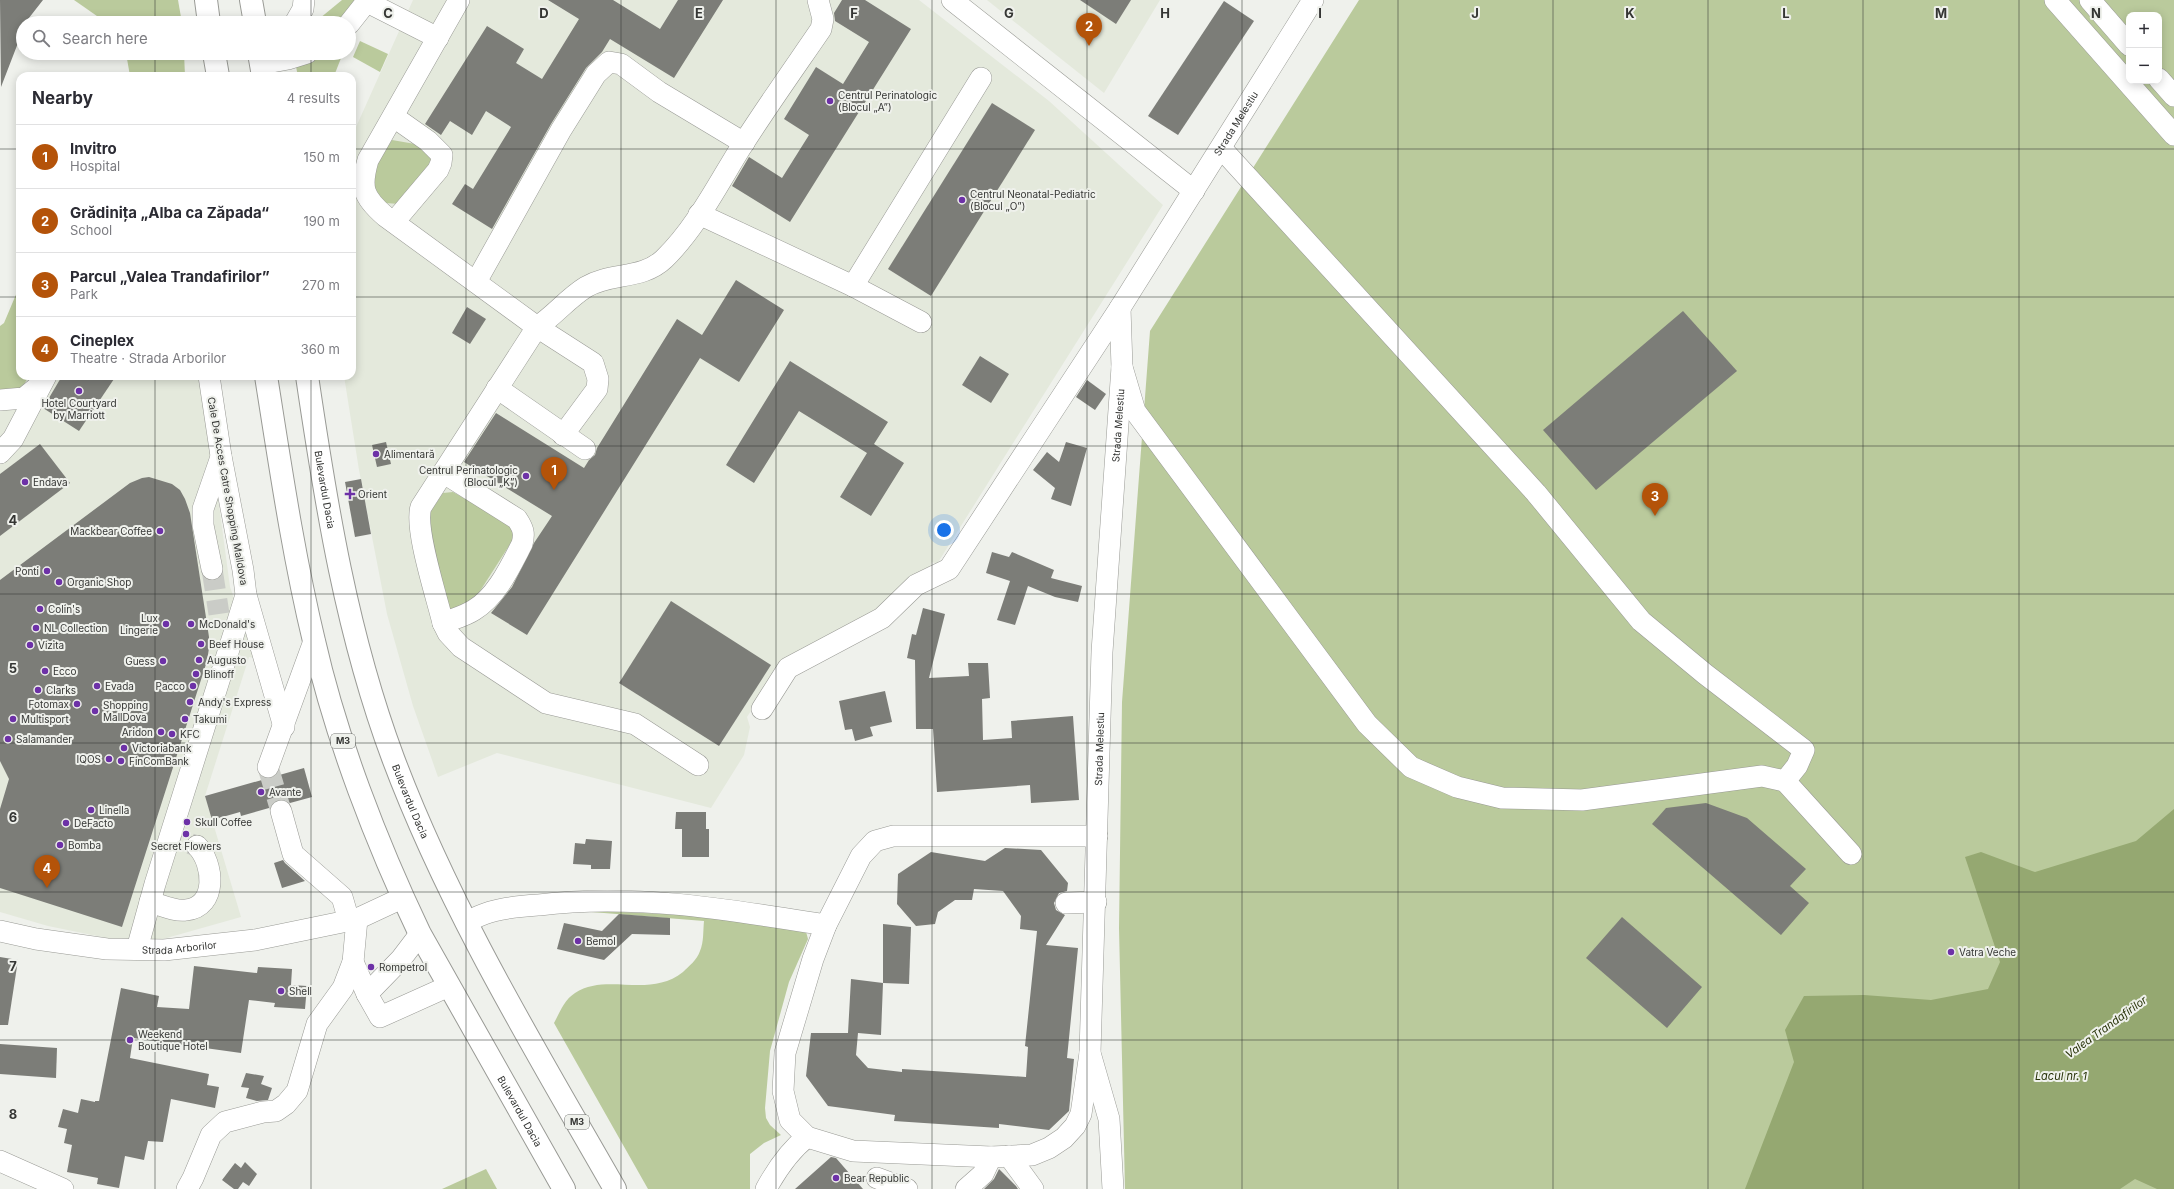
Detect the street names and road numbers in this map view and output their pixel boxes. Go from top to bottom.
street label: Strada Melestiu [1211,89,1260,158]
street label: Strada Melestiu [1109,388,1126,463]
street label: Cale De Acces Catre Shopping Malldova [206,396,250,586]
street label: Bulevardul Dacia [312,450,338,530]
street label: Strada Melestiu [1092,712,1106,786]
road number: M3 [331,734,355,748]
street label: Bulevardul Dacia [390,762,431,840]
street label: Strada Arborilor [142,938,218,956]
street label: Bulevardul Dacia [495,1074,545,1149]
road number: M3 [565,1115,589,1129]

